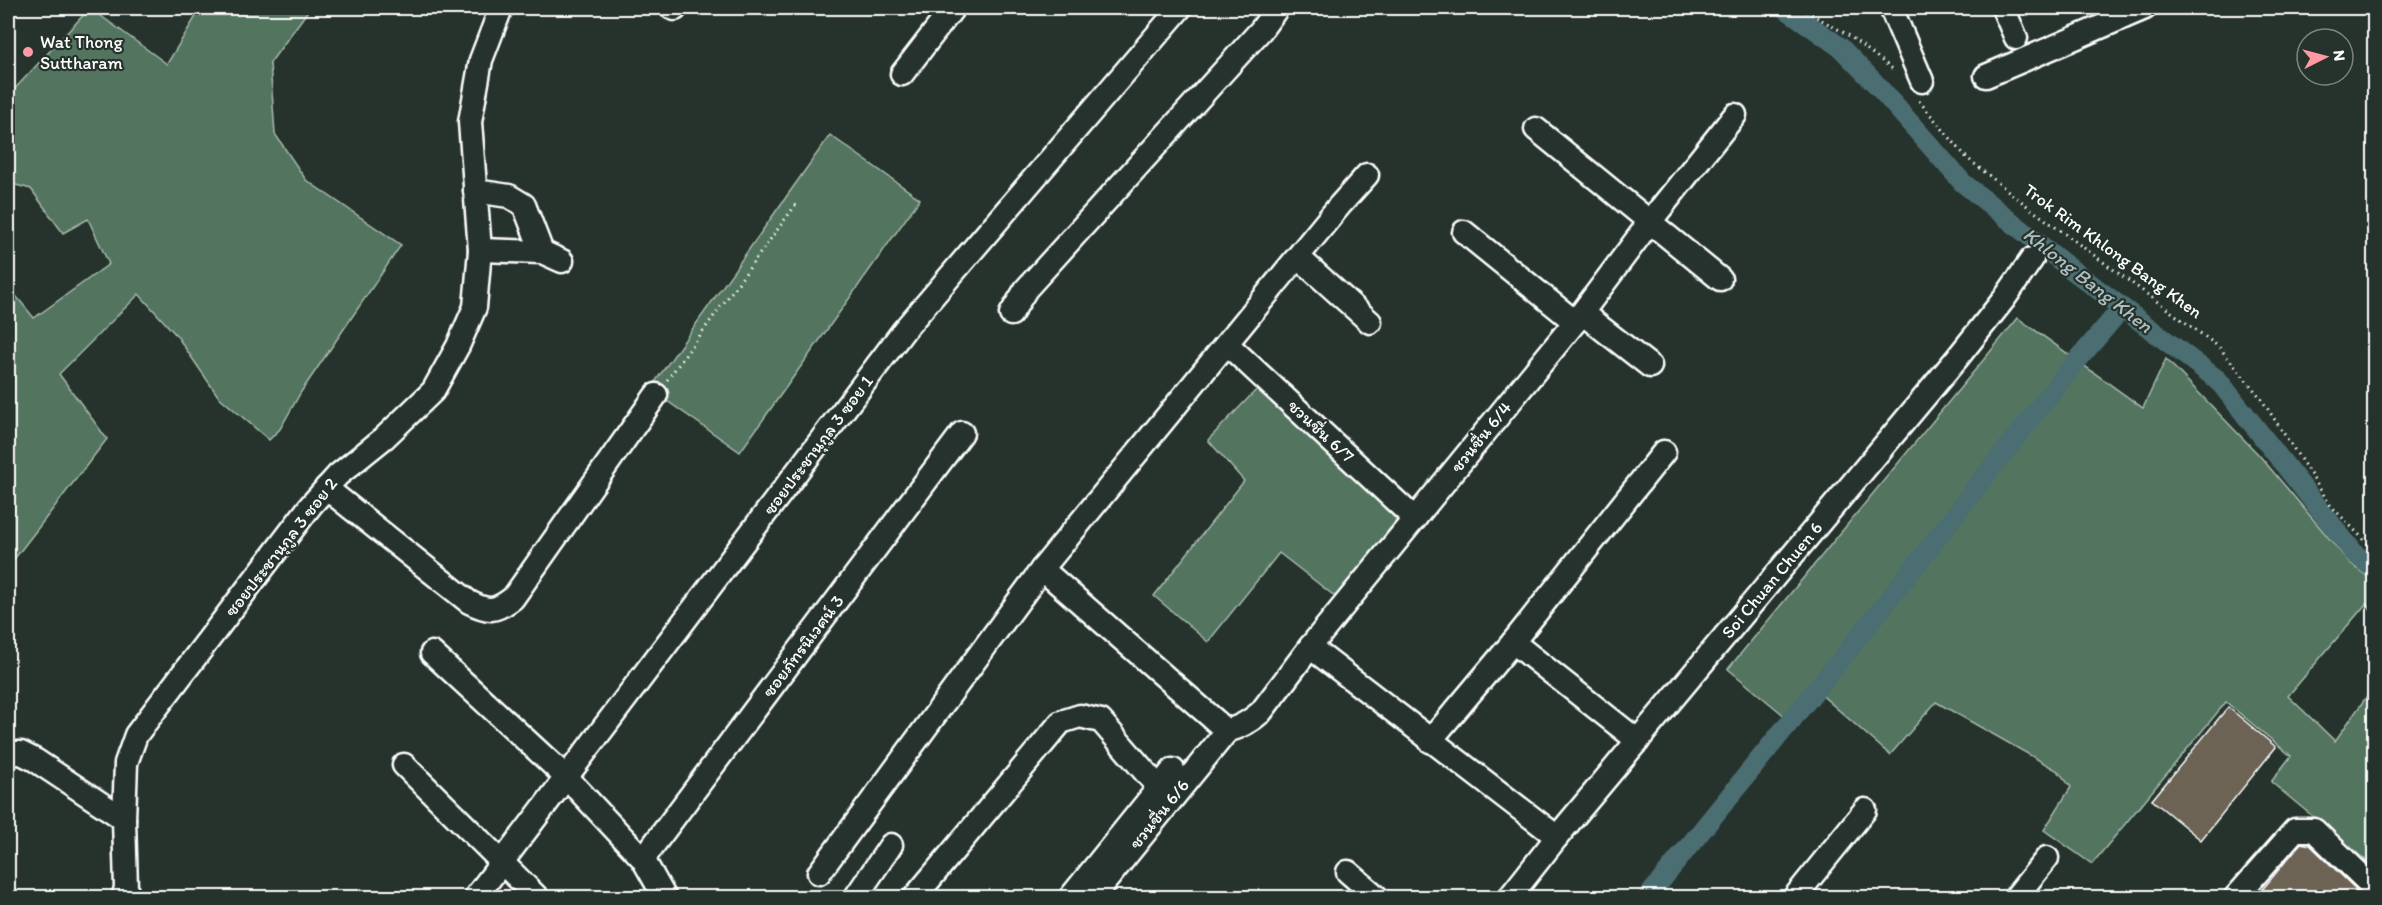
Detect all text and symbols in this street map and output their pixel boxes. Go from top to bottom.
north arrow [2295,27,2355,87]
place label: Wat Thong Suttharam [40,31,123,74]
marker: Wat Thong Suttharam [21,45,35,59]
text: N [2329,49,2349,62]
street label: Trok Rim Khlong Bang Khen [2019,179,2207,323]
water label: Khlong Bang Khen [2018,222,2158,338]
street label: ซอยประชานุกูล 3 ซอย 1 [758,371,878,519]
street label: ชวนชื่น 6/7 [1283,394,1360,467]
street label: ชวนชื่น 6/4 [1445,396,1516,477]
street label: ซอยประชานุกูล 3 ซอย 2 [220,473,342,621]
street label: Soi Chuan Chuen 6 [1717,517,1827,643]
street label: ซอยภัทรนิเวศน์ 3 [757,590,849,701]
street label: ชวนชื่น 6/6 [1123,774,1194,853]

